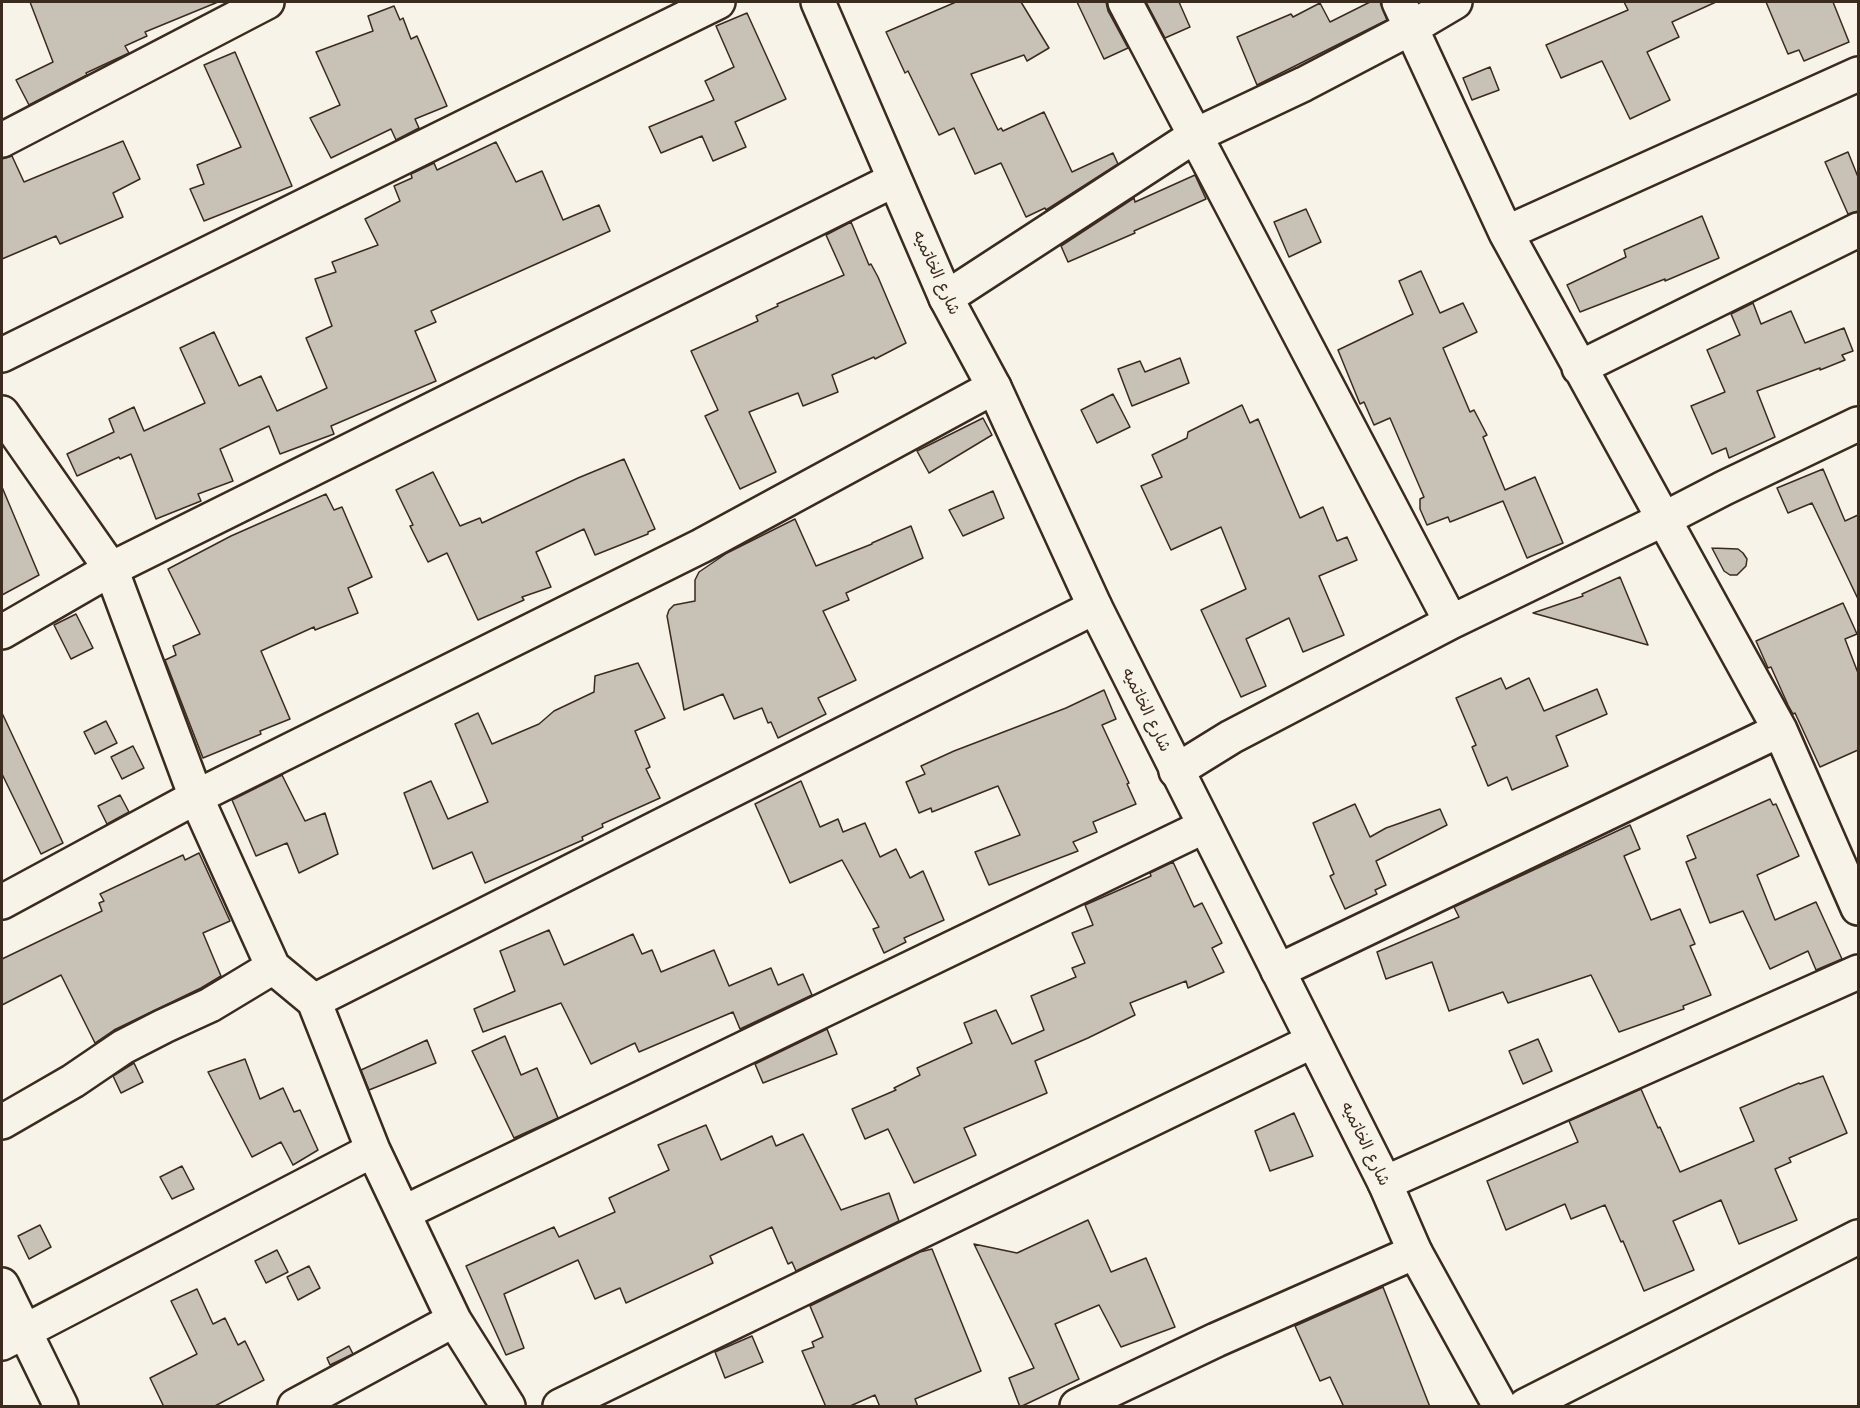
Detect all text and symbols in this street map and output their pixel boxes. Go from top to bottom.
street label: شارع الخاتميه [908,228,964,318]
street label: شارع الخاتميه [1117,665,1175,755]
street label: شارع الخاتميه [1336,1099,1394,1189]

